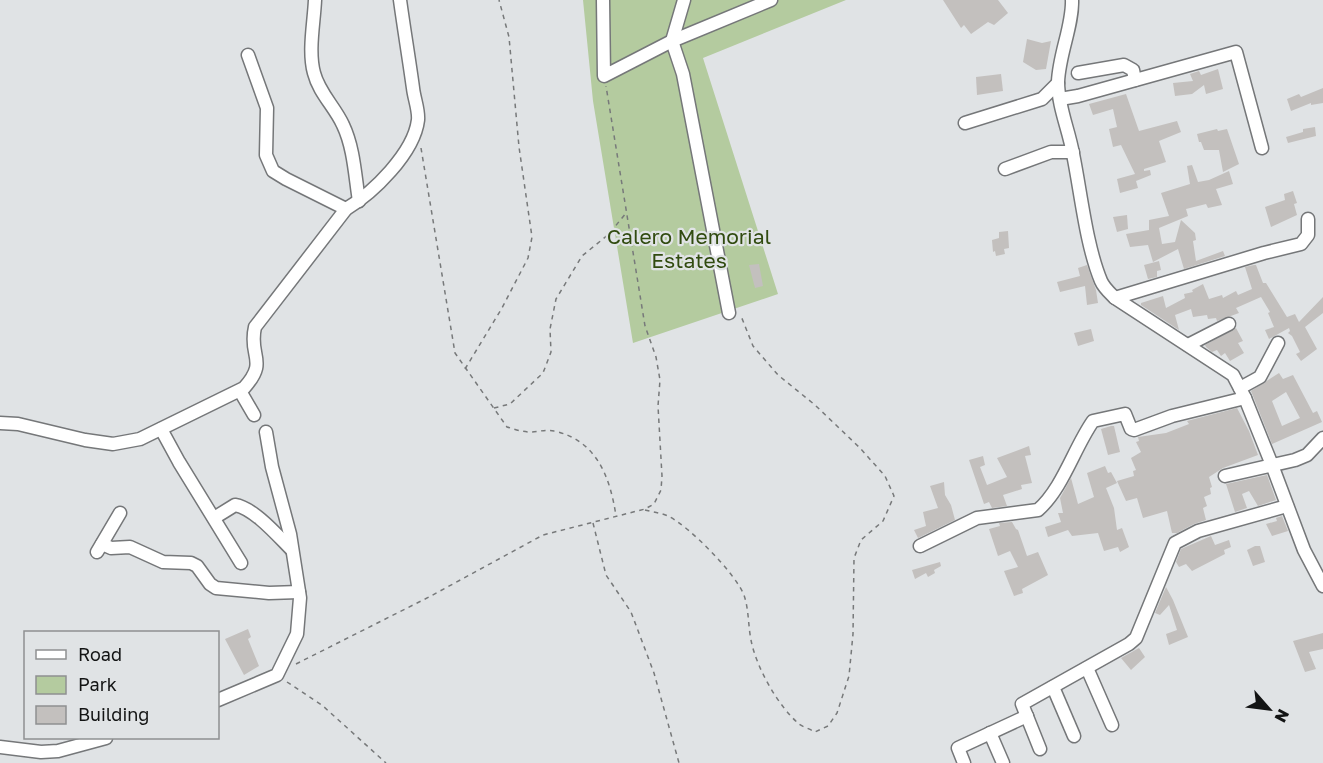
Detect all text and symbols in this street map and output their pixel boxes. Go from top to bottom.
park label: Calero Memorial Estates [607,223,771,273]
legend [24,631,219,739]
text: Road [78,643,122,665]
text: Park [78,673,117,695]
north arrow [1239,679,1299,739]
text: Building [78,703,149,725]
text: N [1271,706,1294,726]

